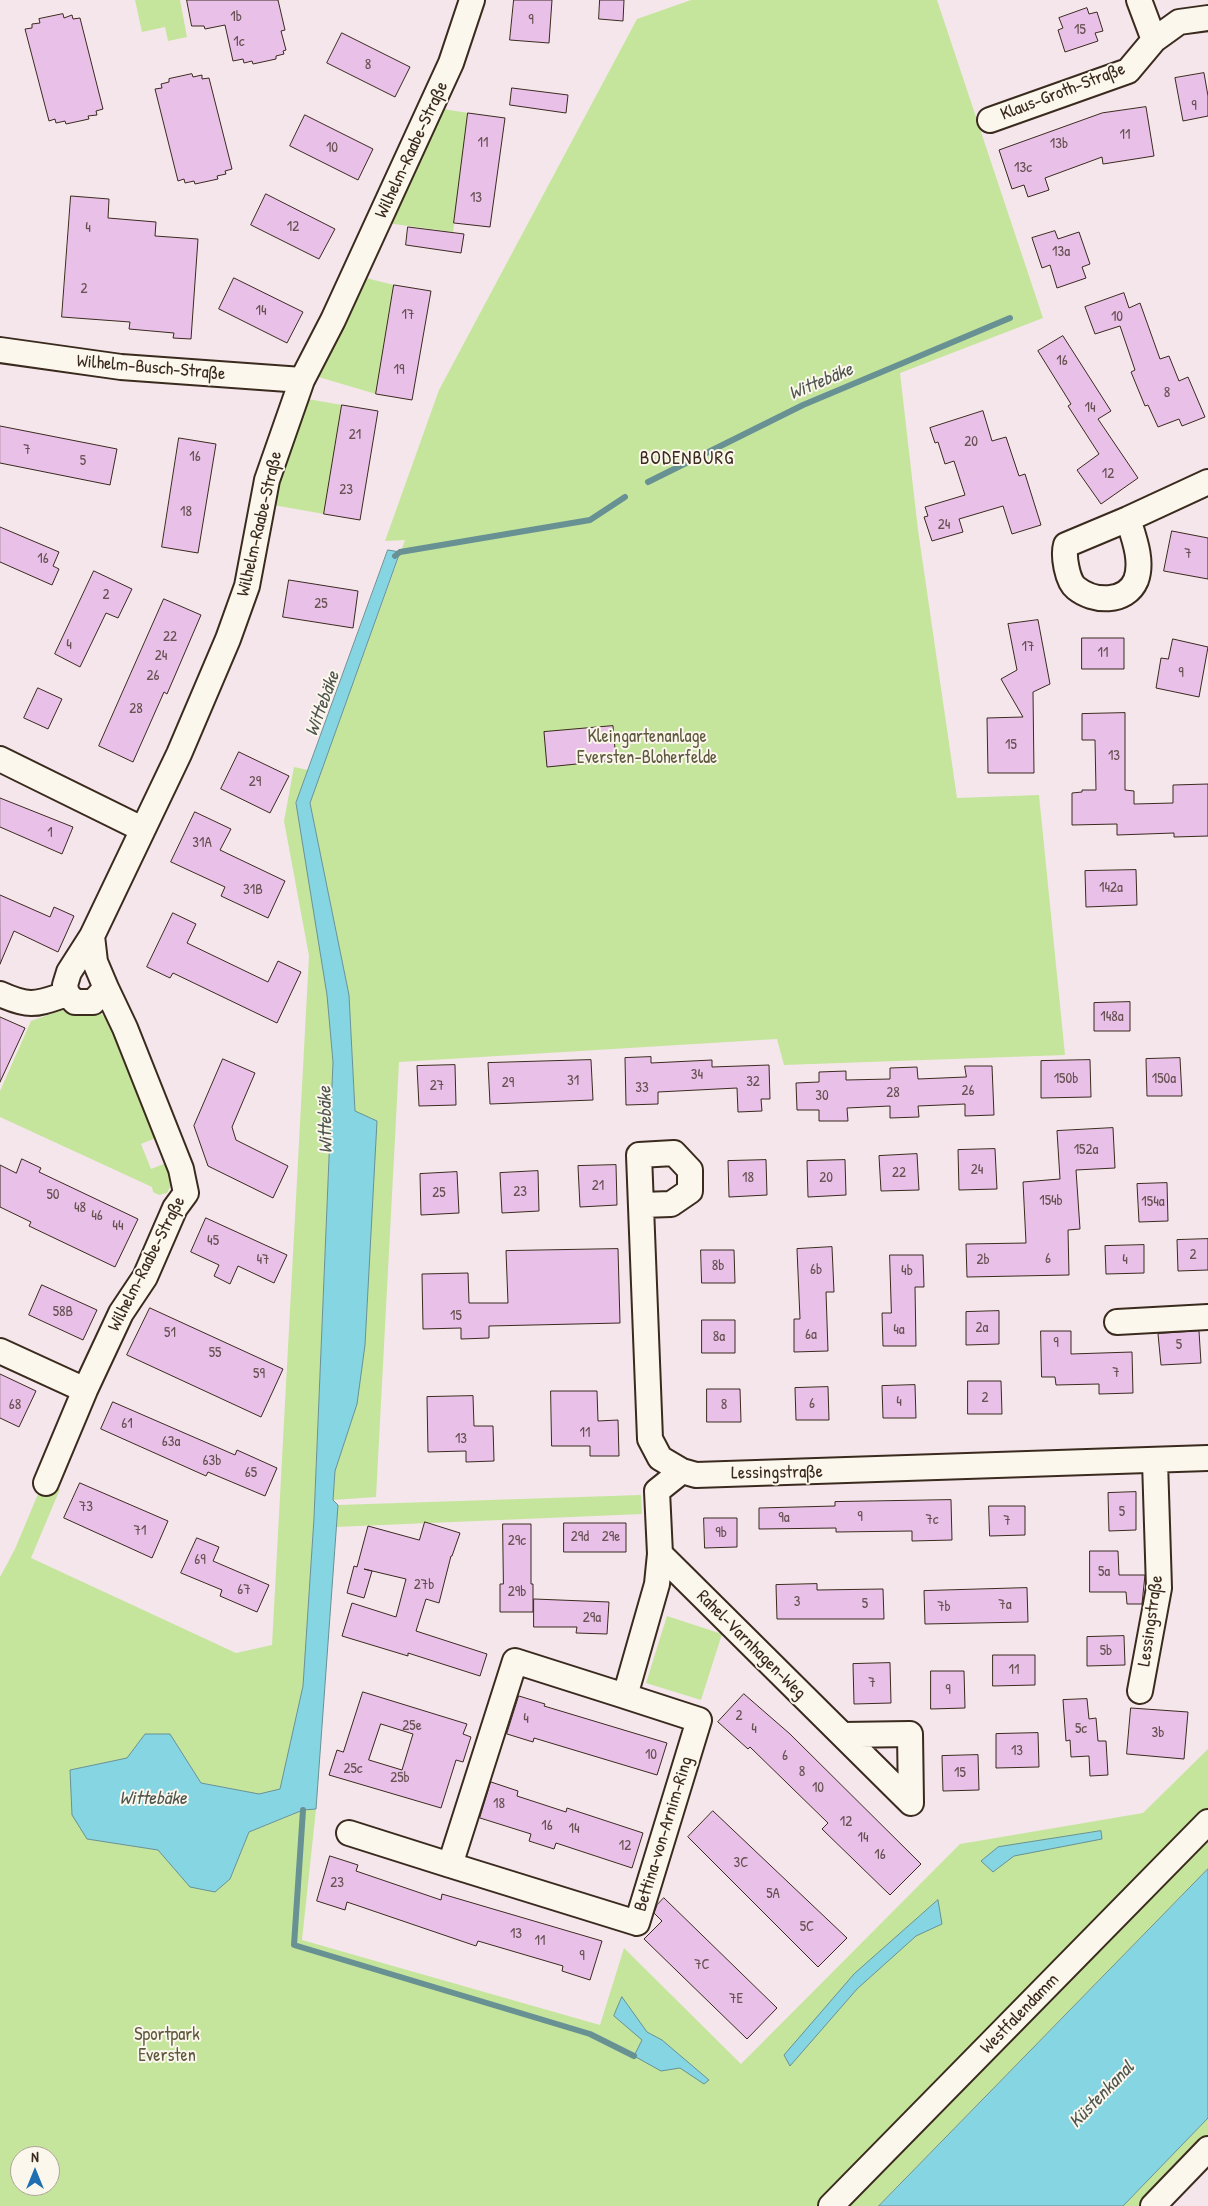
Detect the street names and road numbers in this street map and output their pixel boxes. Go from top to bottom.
street label: Klaus-Groth-Straße [998,58,1128,126]
street label: Wilhelm-Raabe-Straße [371,78,453,222]
street label: Wilhelm-Busch-Straße [76,351,226,385]
street label: Wilhelm-Raabe-Straße [233,449,287,599]
street label: Wilhelm-Raabe-Straße [104,1193,190,1335]
street label: Lessingstraße [731,1461,823,1485]
street label: Lessingstraße [1134,1574,1168,1668]
street label: Rahel-Varnhagen-Weg [692,1586,810,1704]
street label: Bettina-von-Arnim-Ring [630,1754,698,1914]
street label: Westfalendamm [976,1969,1064,2059]

